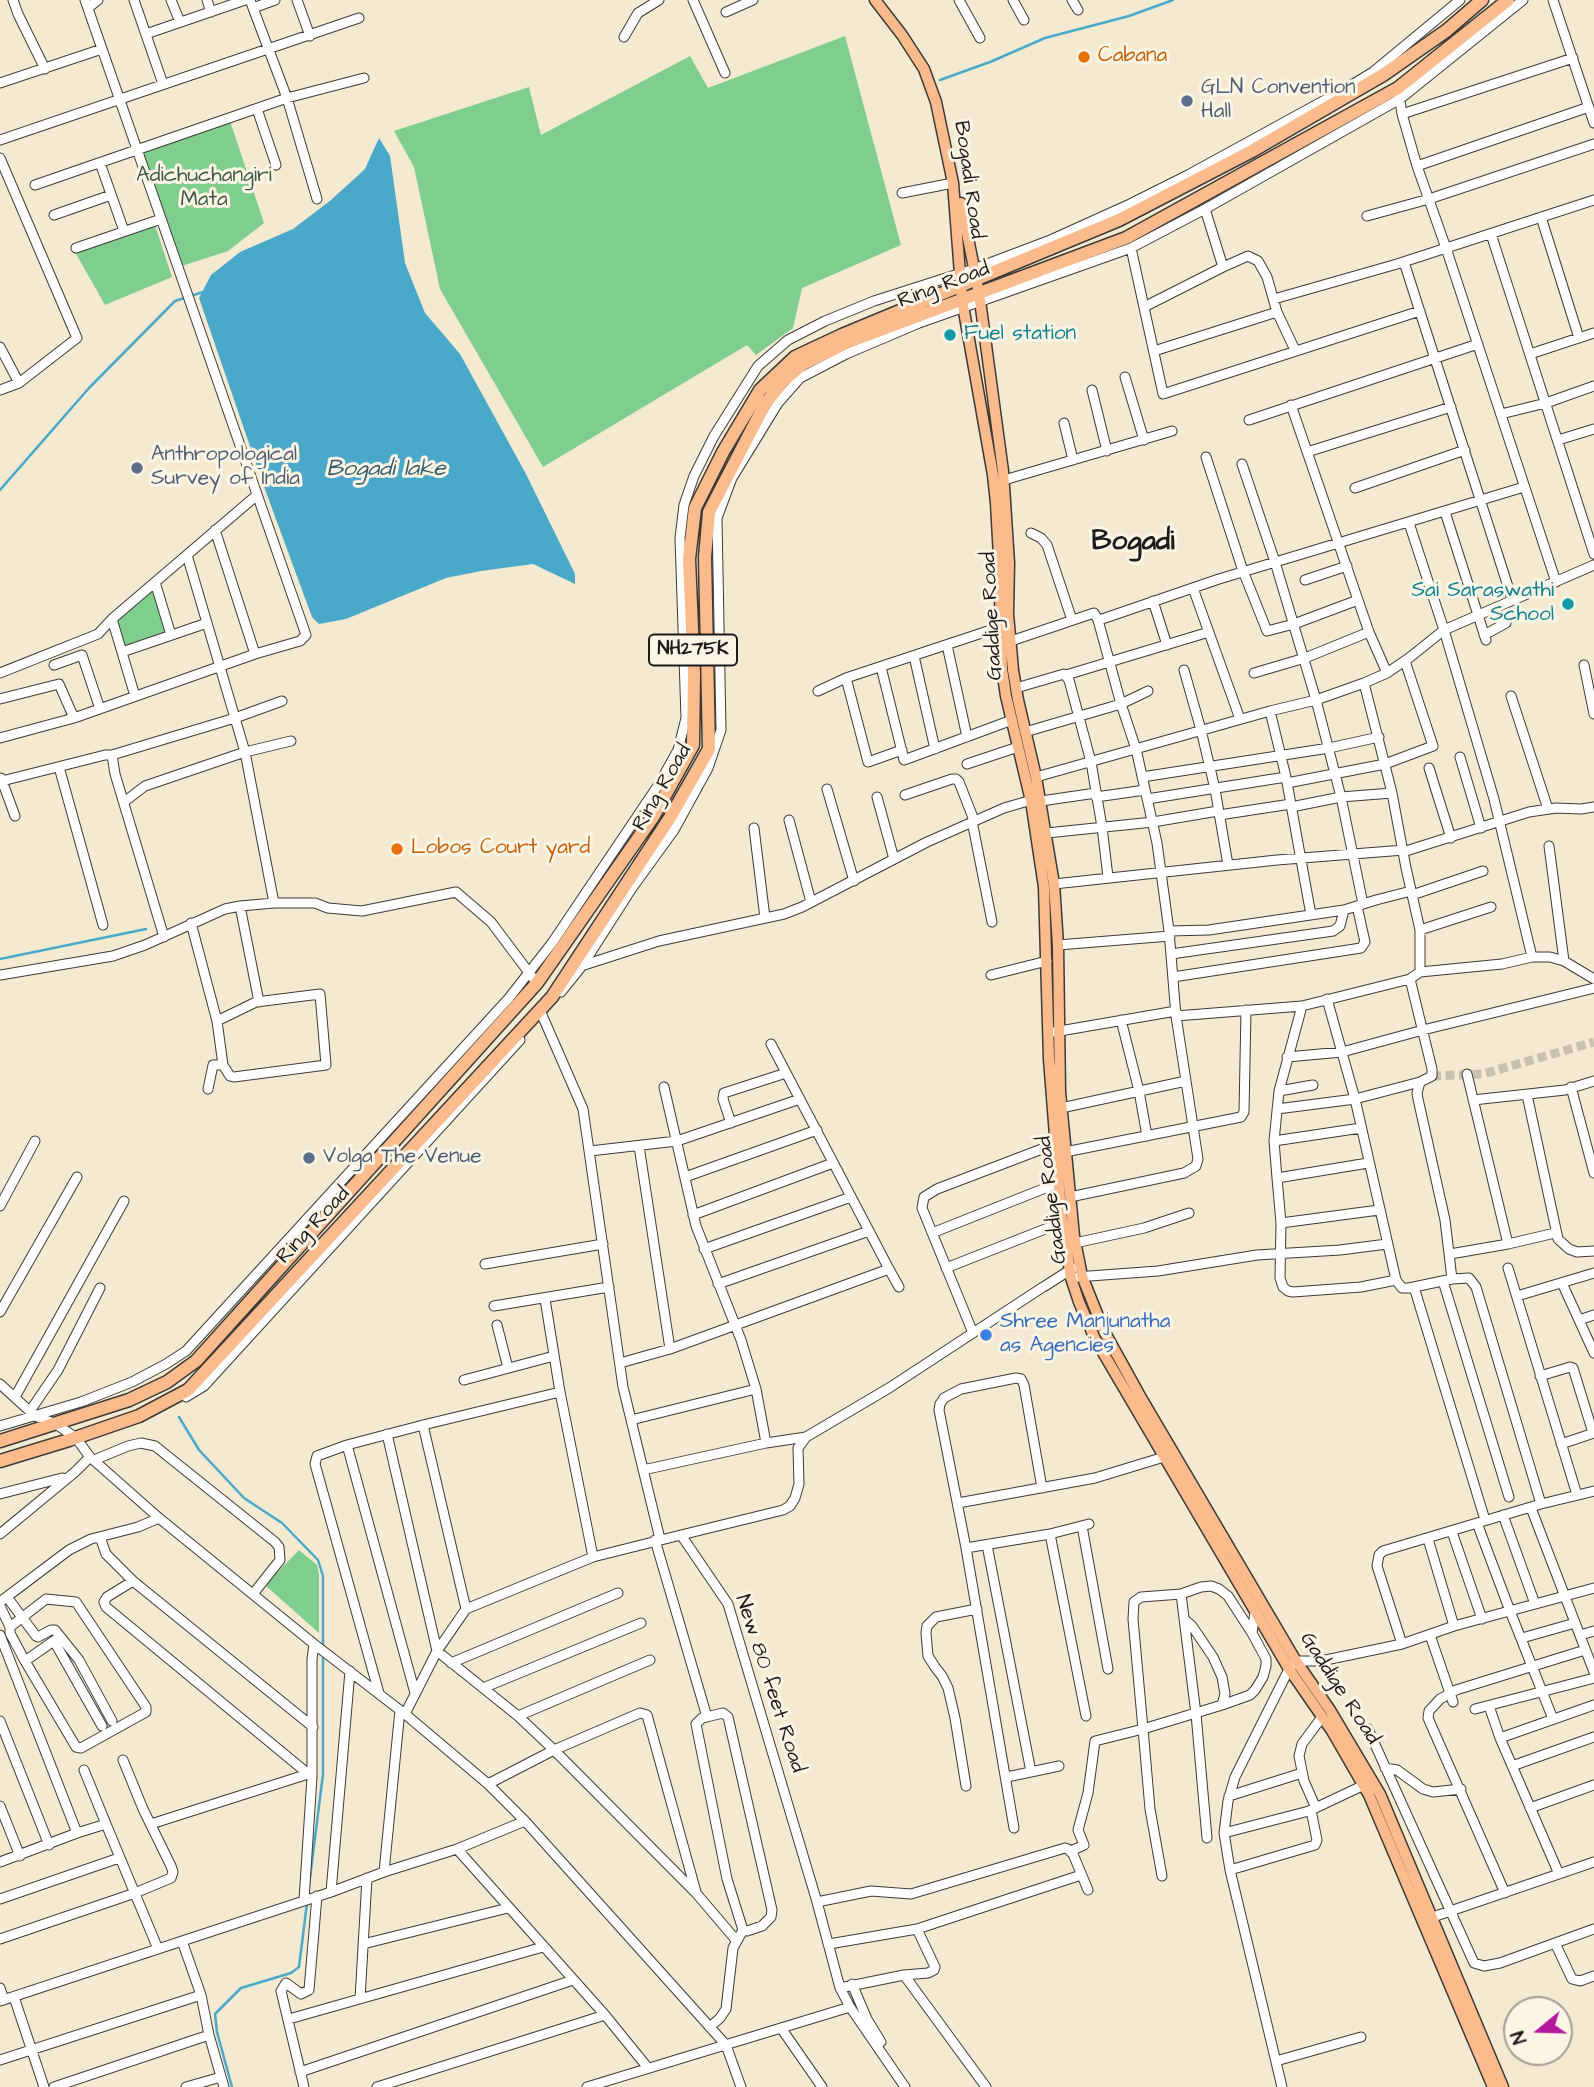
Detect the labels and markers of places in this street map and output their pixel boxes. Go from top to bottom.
place label: Cabana [1098,44,1167,70]
marker: Cabana [1076,49,1092,65]
place label: GLN Convention Hall [1201,76,1356,126]
marker: GLN Convention Hall [1179,93,1195,109]
place label: Fuel station [964,322,1076,348]
marker: Fuel station [942,327,958,343]
place label: Anthropological Survey of India [151,443,300,493]
marker: Anthropological Survey of India [129,460,145,476]
place label: Sai Saraswathi School [1412,579,1554,629]
marker: Sai Saraswathi School [1560,596,1576,612]
place label: Lobos Court yard [411,836,590,862]
marker: Lobos Court yard [389,841,405,857]
place label: Volga The Venue [323,1145,482,1171]
marker: Volga The Venue [301,1150,317,1166]
place label: Shree Manjunatha as Agencies [1000,1310,1170,1360]
marker: Shree Manjunatha as Agencies [978,1327,994,1343]

